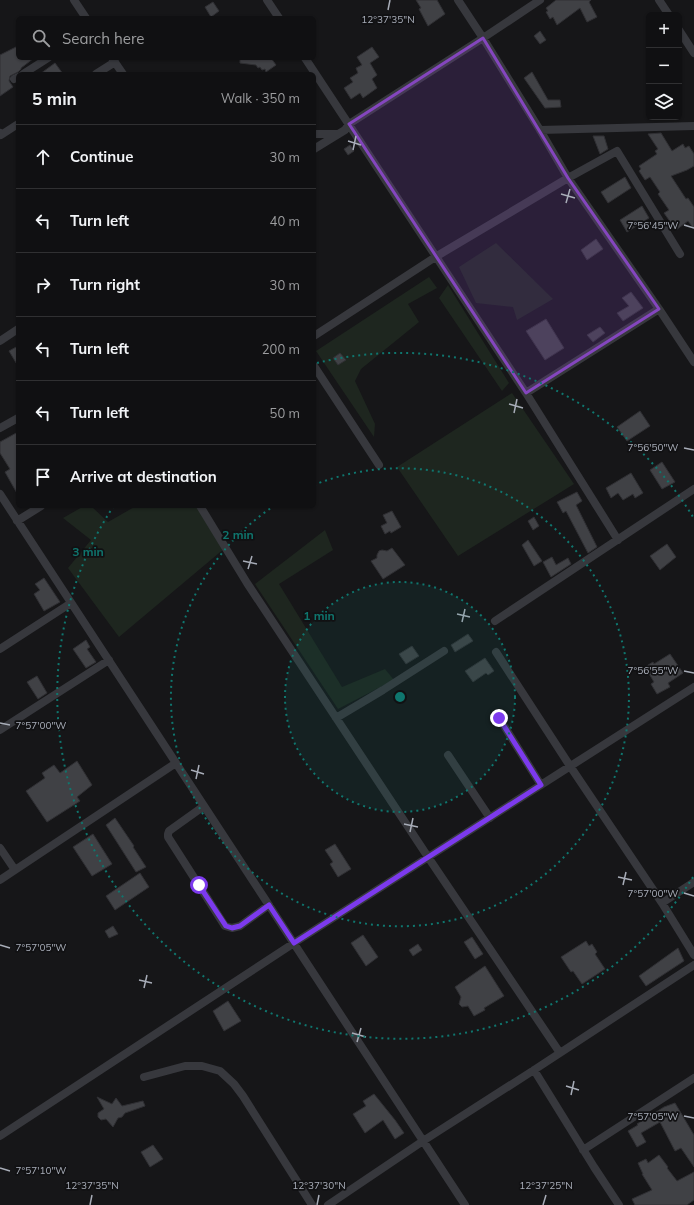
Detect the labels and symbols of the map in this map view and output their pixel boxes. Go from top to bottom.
text: 12°37'35"N [361,13,415,26]
text: 7°56'45"W [628,219,678,232]
text: 7°56'50"W [628,441,678,454]
text: 2 min [222,527,254,542]
text: 3 min [72,544,104,559]
text: 1 min [303,608,335,623]
text: 7°56'55"W [628,664,678,677]
centre of rings [393,690,407,704]
route end [490,709,508,727]
text: 7°57'00"W [16,719,66,732]
route start [190,876,208,894]
text: 7°57'00"W [628,887,678,900]
text: 7°57'05"W [16,941,66,954]
text: 7°57'05"W [628,1110,678,1123]
text: 7°57'10"W [16,1164,66,1177]
text: 12°37'35"N [65,1179,119,1192]
text: 12°37'30"N [292,1179,346,1192]
text: 12°37'25"N [519,1179,573,1192]

